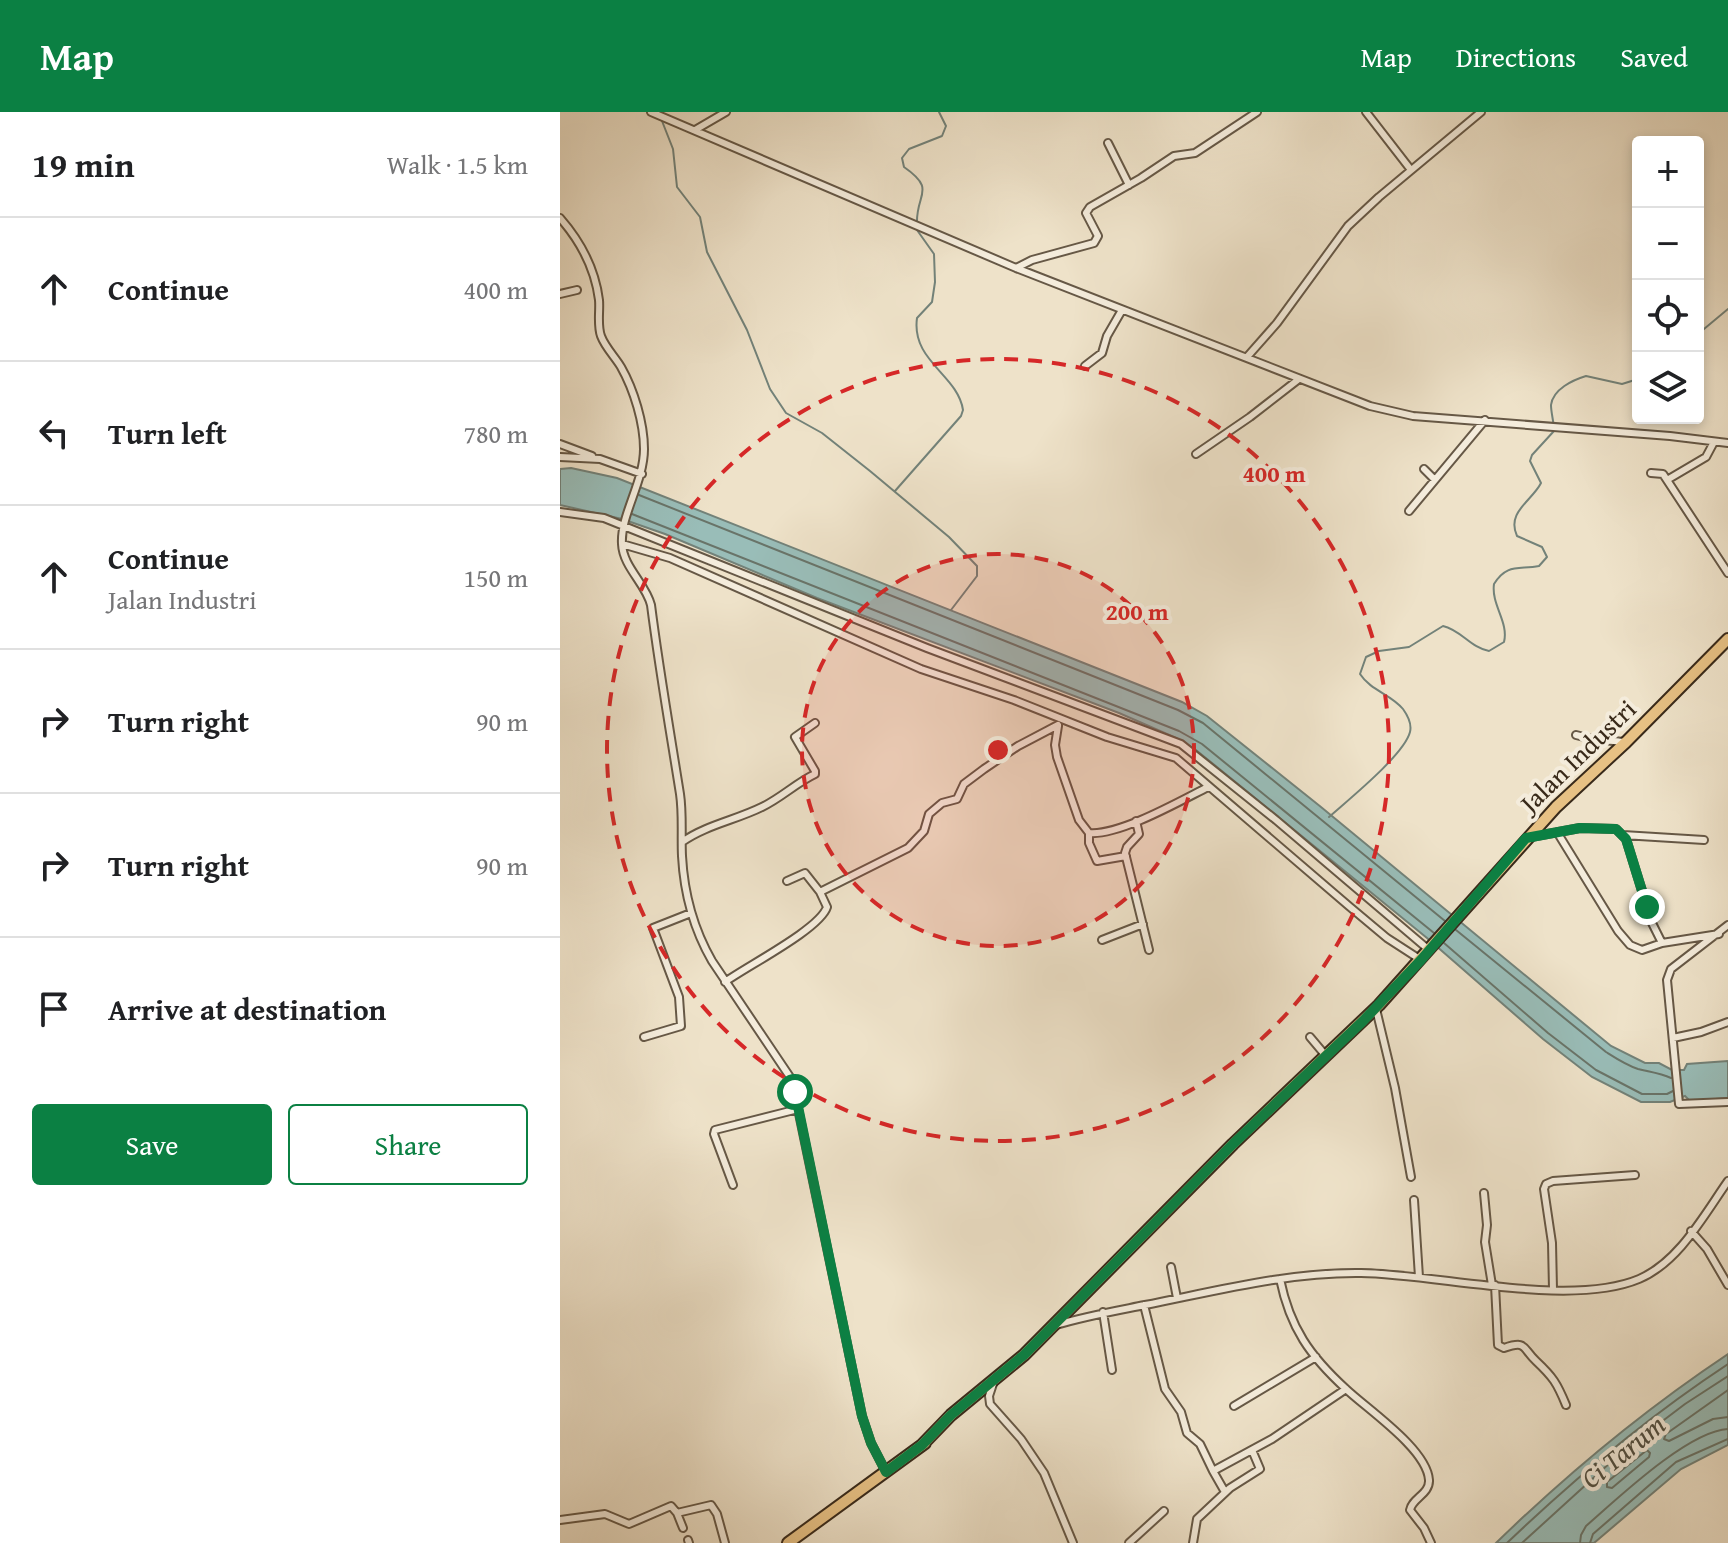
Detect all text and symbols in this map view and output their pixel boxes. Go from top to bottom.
text: Map [40,28,114,84]
text: Map [1360,36,1412,77]
text: Directions [1456,36,1576,77]
text: Saved [1620,36,1688,77]
map controls [1632,136,1704,424]
button: + [1632,136,1704,208]
text: 19 min [32,140,134,189]
text: Walk · 1.5 km [387,145,528,184]
button: − [1632,208,1704,280]
icon: ahead [32,267,76,311]
text: Continue [108,267,229,311]
text: 400 m [463,270,528,309]
button: locate [1632,280,1704,352]
button: layers [1632,352,1704,424]
icon: left [32,411,76,455]
text: Turn left [108,411,227,455]
text: 780 m [463,414,528,453]
text: 400 m [1242,456,1306,491]
text: Continue [108,536,229,580]
icon: ahead [32,555,76,599]
text: 150 m [463,558,528,597]
text: Jalan Industri [108,580,256,619]
text: 200 m [1105,594,1169,629]
street label: Jalan Industri [1509,690,1645,823]
icon: right [32,699,76,743]
text: Turn right [108,699,249,743]
text: 90 m [476,702,528,741]
centre of rings [984,736,1012,764]
icon: right [32,843,76,887]
text: Turn right [108,843,249,887]
text: 90 m [476,846,528,885]
route end [1629,889,1665,925]
icon: arrive [32,987,76,1031]
text: Arrive at destination [108,987,386,1031]
route start [777,1074,813,1110]
button: Save [32,1104,272,1185]
button: Share [288,1104,528,1185]
water label: Ci Tarum [1571,1404,1674,1498]

